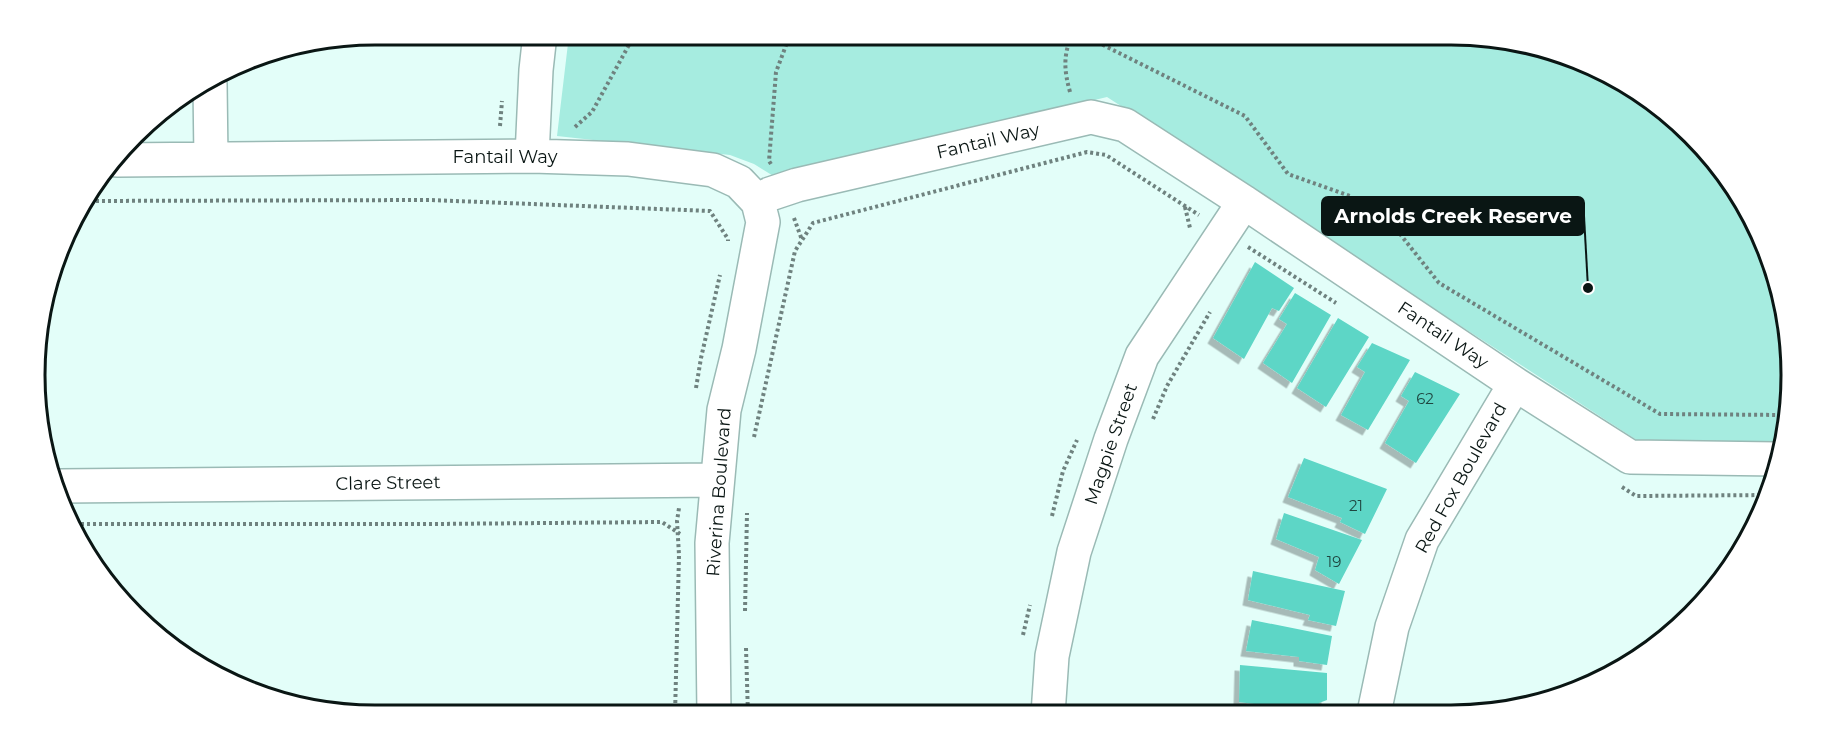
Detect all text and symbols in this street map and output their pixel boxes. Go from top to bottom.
street label: Fantail Way [934,118,1042,164]
street label: Fantail Way [453,146,558,168]
callout: Arnolds Creek Reserve [1322,197,1584,235]
text: Arnolds Creek Reserve [1333,204,1572,228]
street label: Fantail Way [1393,297,1493,374]
street label: Magpie Street [1080,380,1142,508]
house number: 62 [1416,389,1434,408]
street label: Red Fox Boulevard [1410,399,1512,557]
street label: Riverina Boulevard [702,407,736,577]
street label: Clare Street [335,471,441,495]
house number: 21 [1349,496,1363,515]
house number: 19 [1327,552,1341,571]

